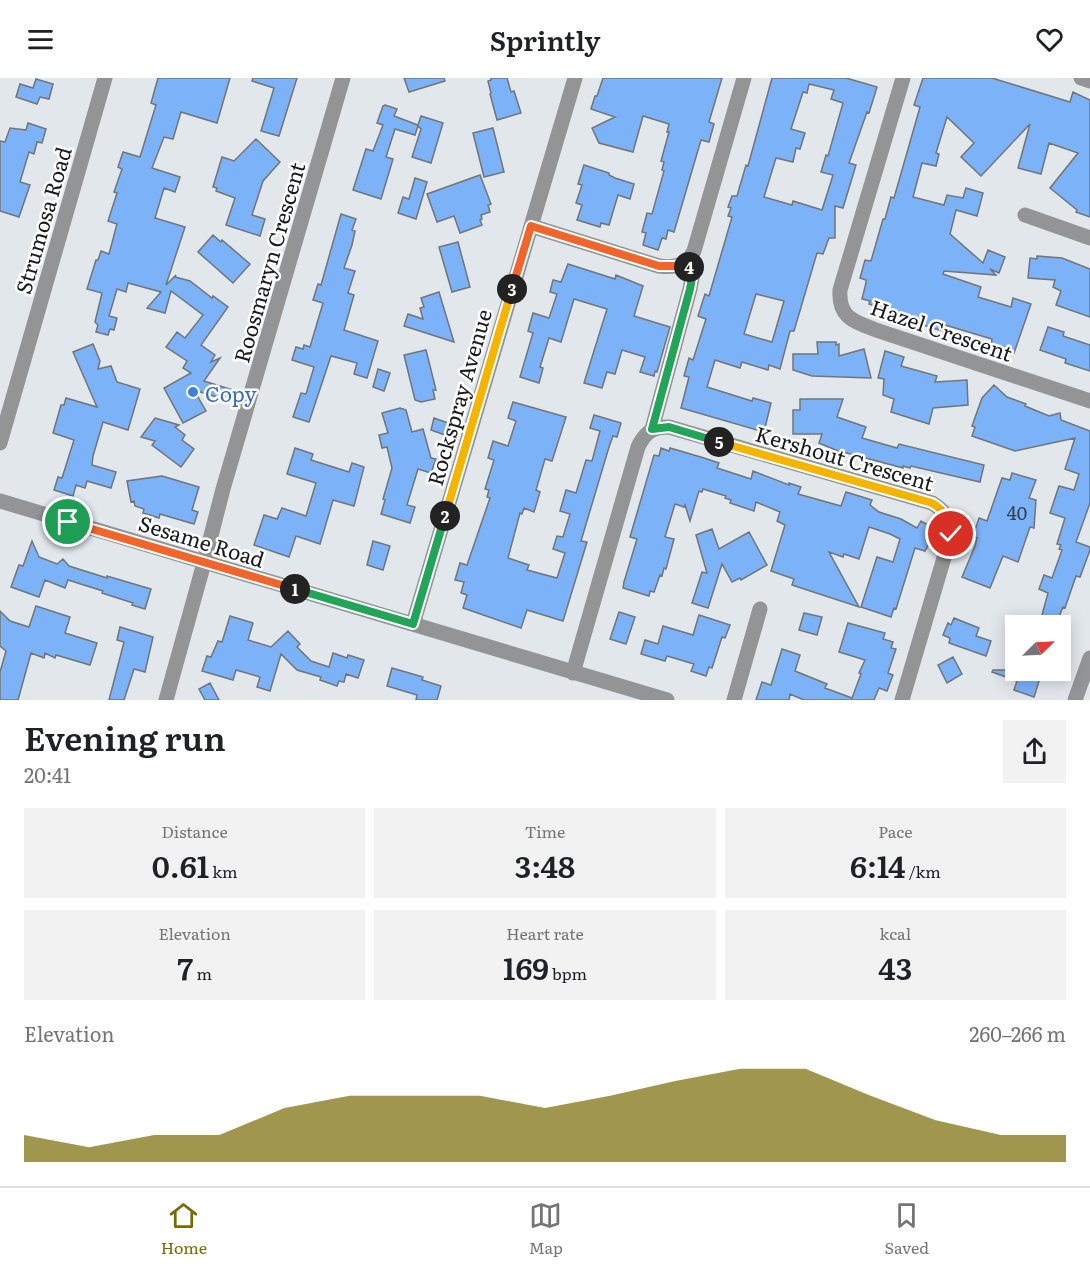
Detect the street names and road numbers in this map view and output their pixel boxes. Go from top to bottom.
street label: Strumosa Road [6,143,78,297]
street label: Roosmaryn Crescent [225,158,312,366]
street label: Hazel Crescent [867,290,1018,368]
street label: Rockspray Avenue [418,305,498,489]
street label: Kershout Crescent [752,417,938,497]
street label: Sesame Road [135,506,269,574]

